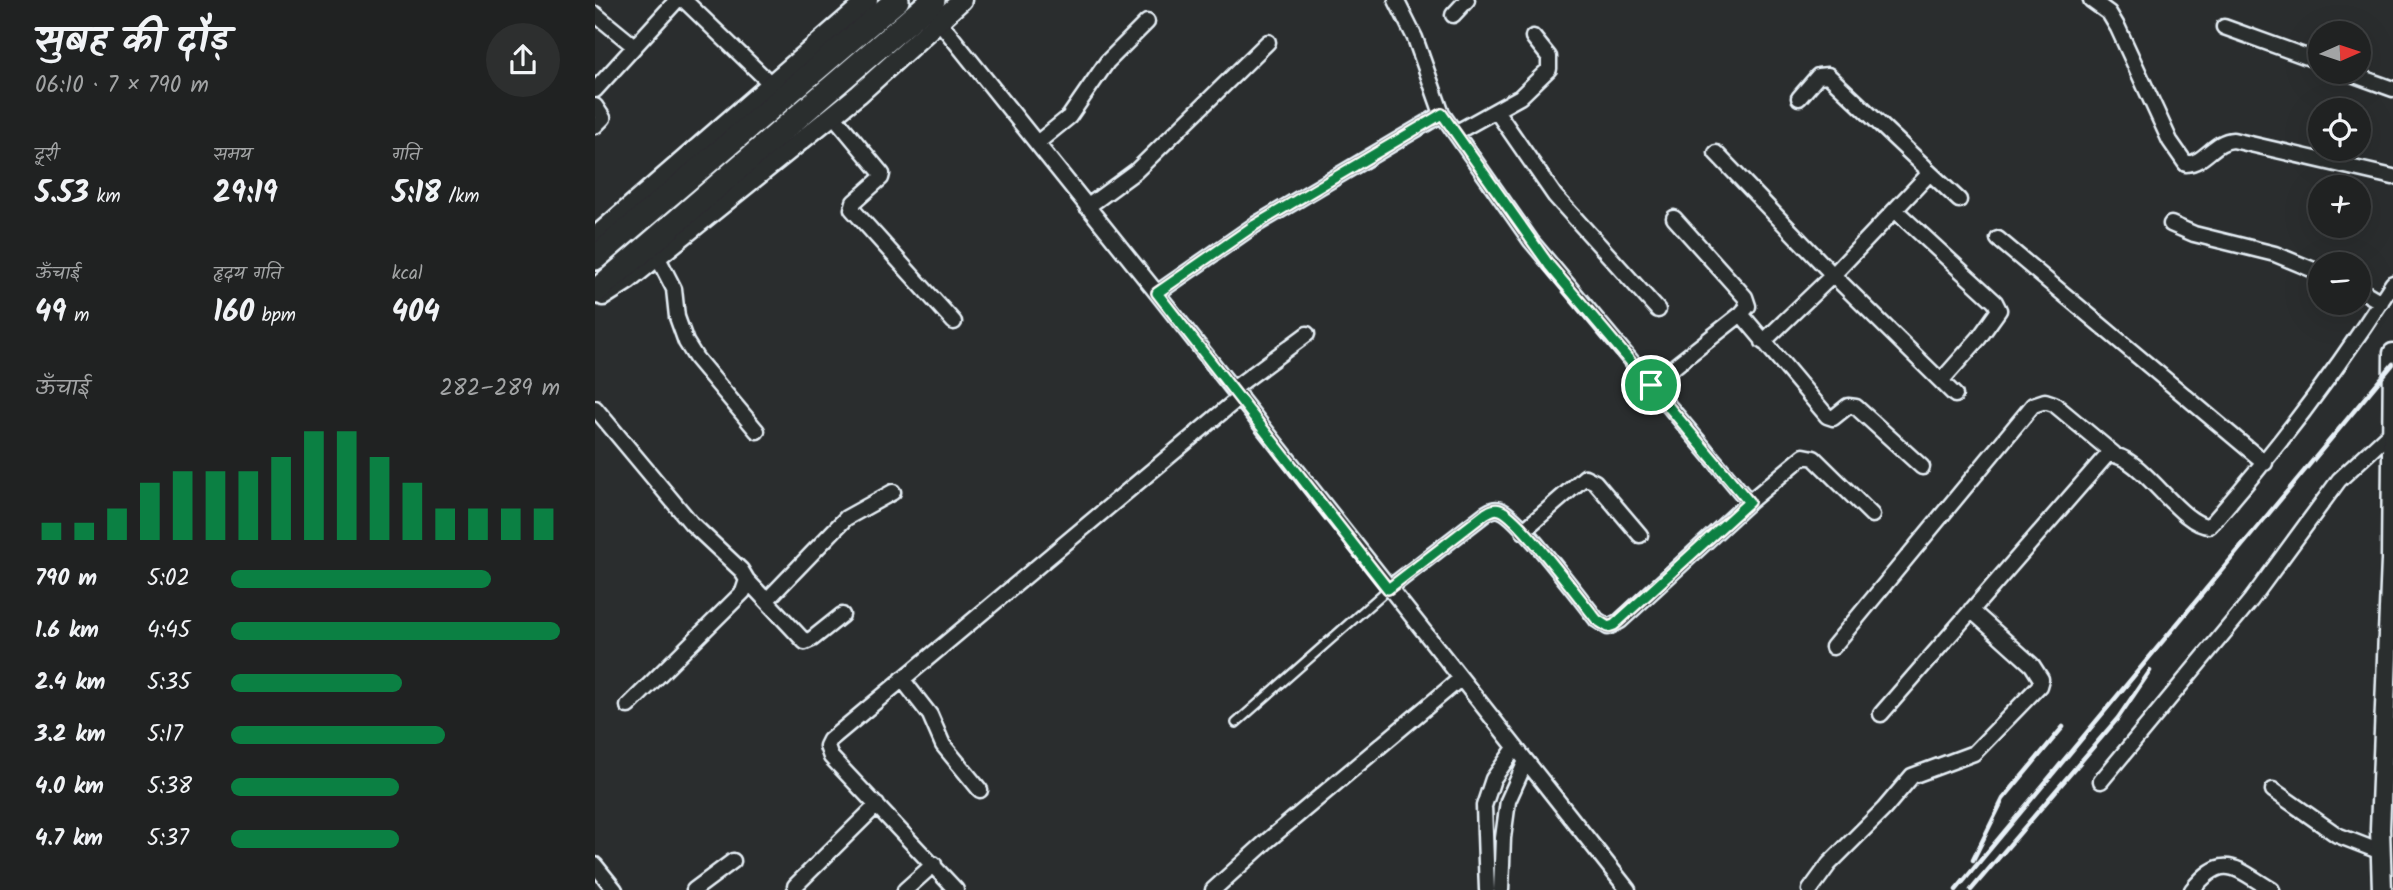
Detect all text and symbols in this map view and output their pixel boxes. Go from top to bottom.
text: सुबह की दौड़ [35,12,229,72]
north arrow [2308,21,2371,84]
map controls [2308,21,2371,315]
button: share [486,23,560,97]
text: 06:10 · 7 × 790 m [35,68,209,104]
button: locate [2308,98,2371,161]
text: दूरी [35,140,58,170]
text: समय [213,140,251,170]
text: गति [392,140,420,170]
text: 5.53 [35,170,89,218]
text: 29:19 [213,170,278,218]
text: 5:18 [392,170,441,218]
button: + [2308,175,2371,238]
text: km [89,182,121,212]
text: /km [441,182,479,212]
button: − [2308,252,2371,315]
text: ऊँचाई [35,259,80,289]
text: हृदय गति [213,259,281,289]
text: kcal [392,259,423,289]
text: 49 [35,289,67,337]
text: 160 [213,289,254,337]
text: 404 [392,289,440,337]
text: m [67,301,89,331]
text: bpm [254,301,296,331]
pin [1621,355,1681,415]
icon: arrive [1632,366,1670,404]
text: ऊँचाई [35,371,90,407]
text: 282–289 m [439,371,560,407]
text: 790 m [35,561,97,597]
text: 5:02 [147,561,190,597]
text: 1.6 km [35,613,99,649]
text: 4:45 [147,613,190,649]
text: 2.4 km [35,665,105,701]
text: 5:35 [147,665,191,701]
text: 3.2 km [35,717,105,753]
text: 5:17 [147,717,183,753]
text: 4.0 km [35,769,104,805]
text: 5:38 [147,769,192,805]
text: 4.7 km [35,821,103,857]
text: 5:37 [147,821,189,857]

